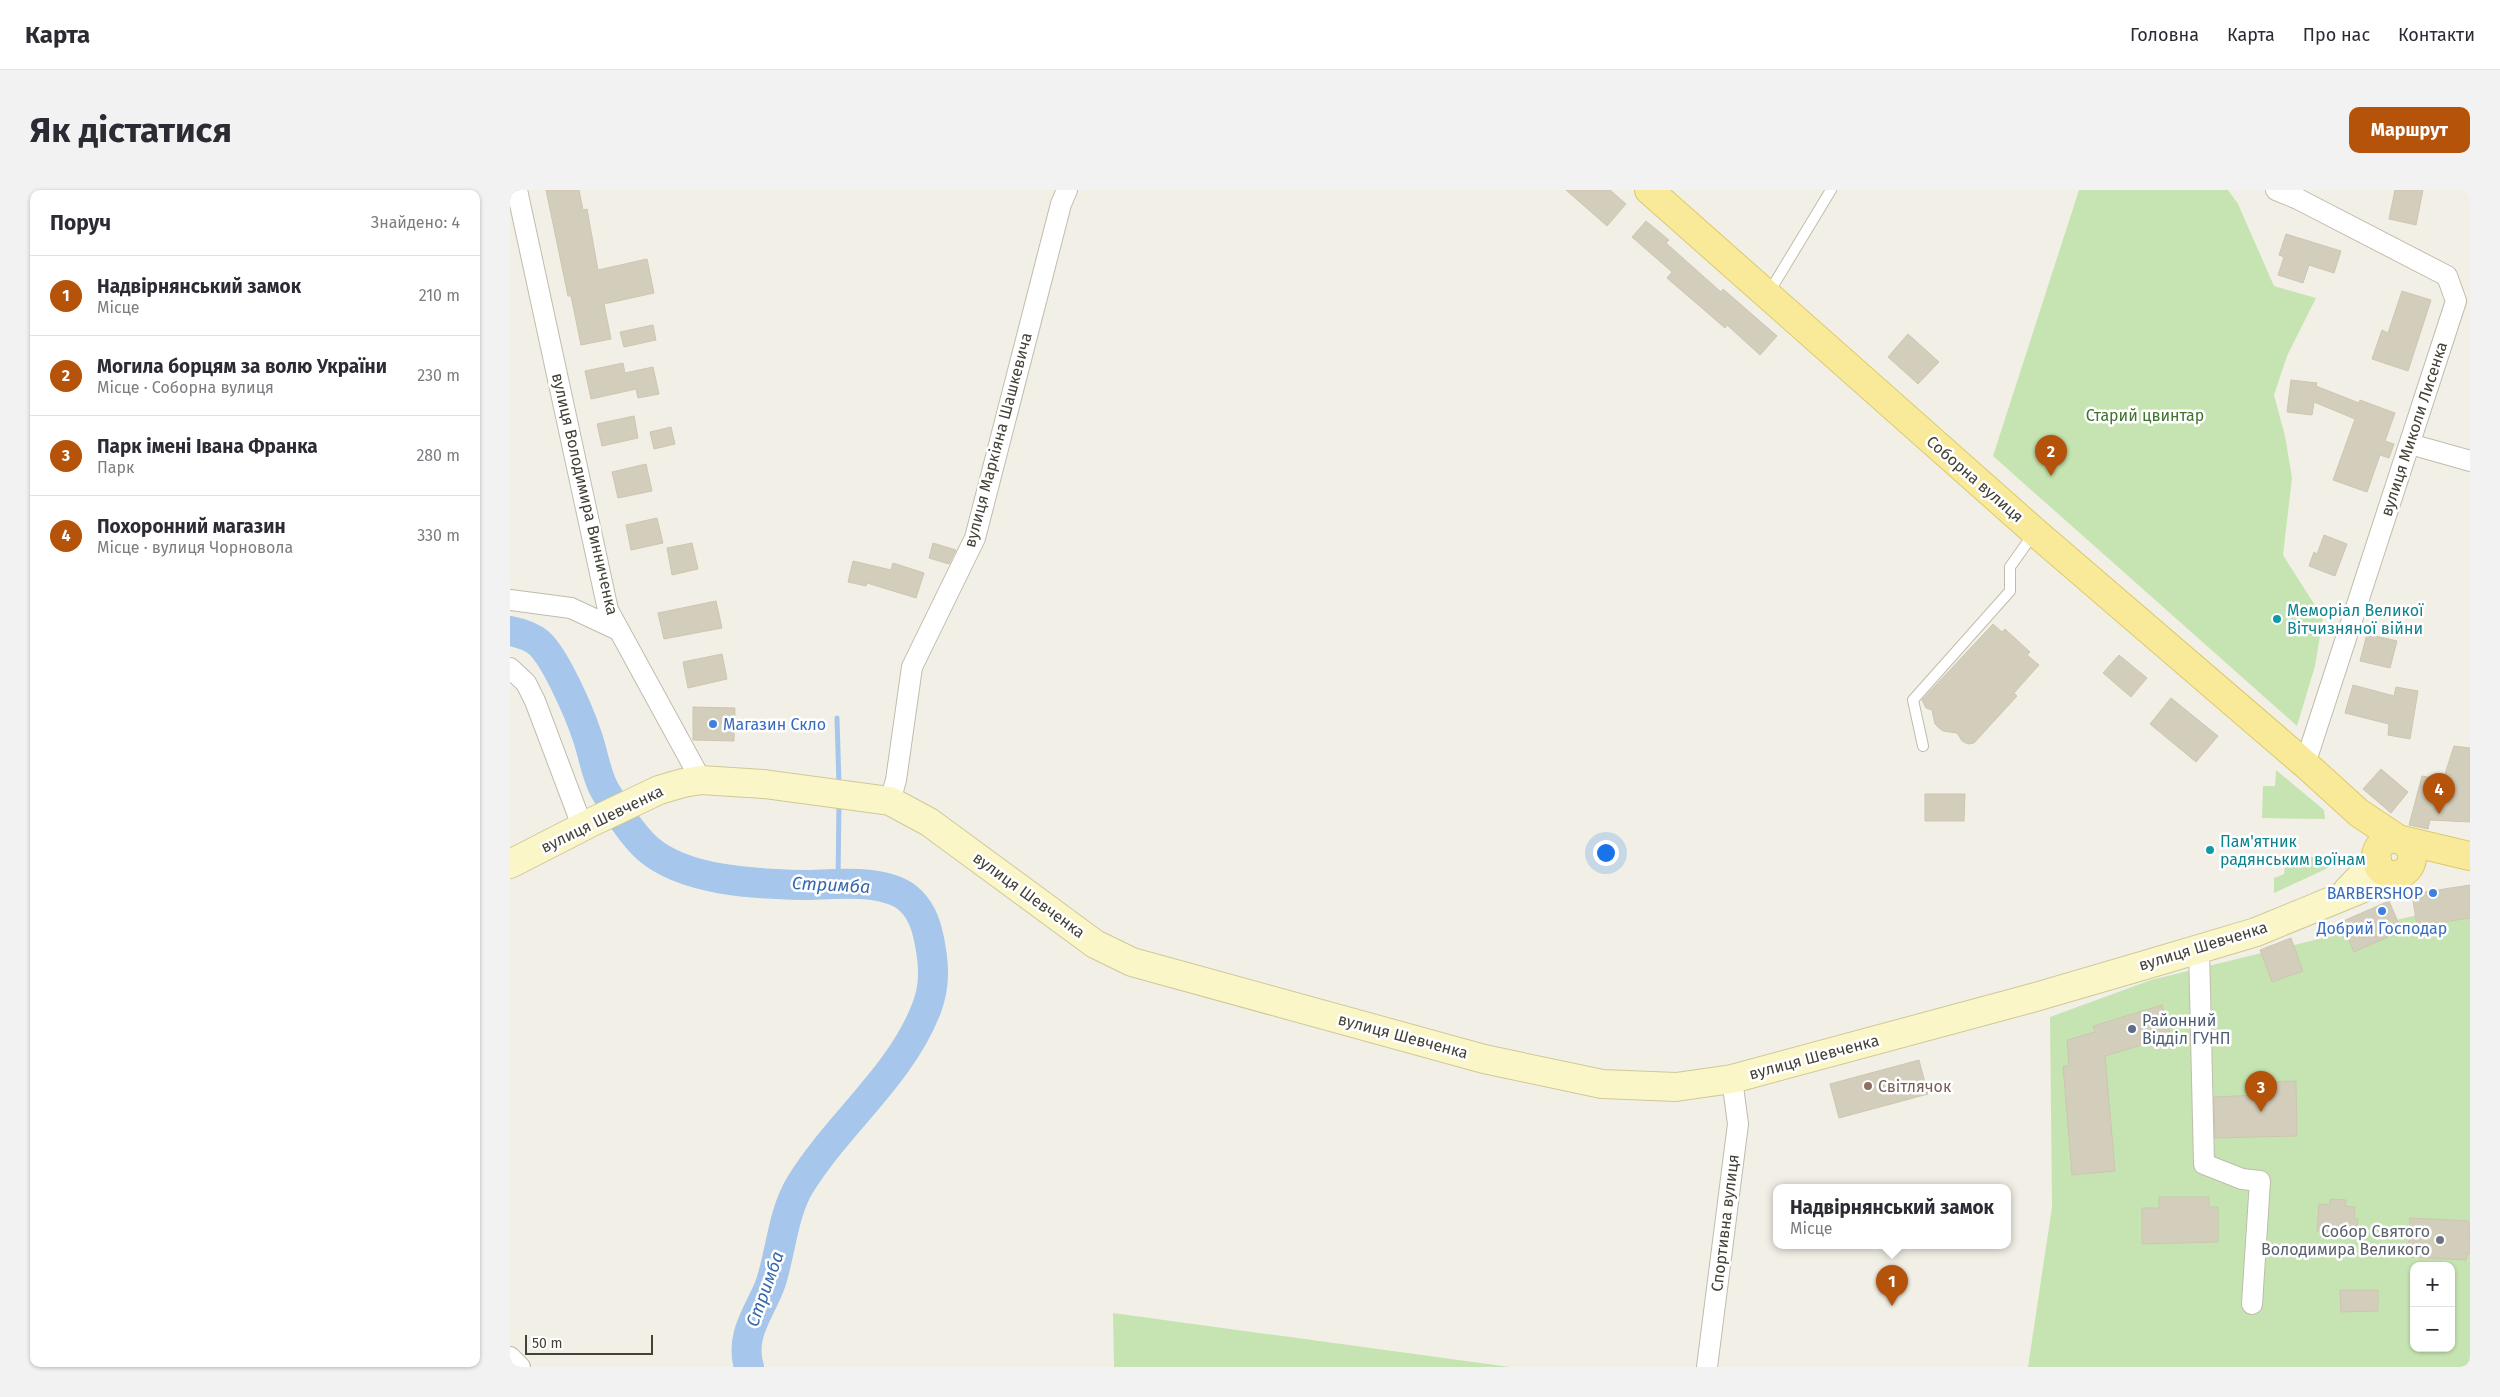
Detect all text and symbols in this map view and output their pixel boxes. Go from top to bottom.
text: Карта [25,21,90,49]
text: Головна [2130,24,2199,46]
text: Карта [2227,24,2275,46]
text: Про нас [2303,24,2370,46]
text: Контакти [2398,24,2475,46]
button: Маршрут [2349,107,2470,153]
text: Як дістатися [30,109,232,151]
text: Поруч [50,210,111,236]
text: Знайдено: 4 [371,213,460,232]
text: Надвірнянський замок [97,275,301,298]
text: 1 [62,286,70,305]
text: 210 m [419,286,460,305]
text: Місце [97,298,140,317]
street label: вулиця Маркіяна Шашкевича [960,330,1036,550]
street label: вулиця Миколи Лисенка [2377,339,2451,519]
text: Могила борцям за волю України [97,355,387,378]
text: 2 [62,366,70,385]
text: 230 m [417,366,460,385]
street label: вулиця Володимира Винниченка [548,371,622,617]
text: Місце · Соборна вулиця [97,378,274,397]
park label: Старий цвинтар [2086,406,2204,425]
street label: Соборна вулиця [1923,432,2027,526]
text: Парк імені Івана Франка [97,435,318,458]
pin: 2 [2035,435,2067,476]
text: 3 [62,446,70,465]
text: 280 m [416,446,460,465]
text: Парк [97,458,134,477]
text: Похоронний магазин [97,515,286,538]
text: 4 [61,526,71,545]
text: 330 m [417,526,460,545]
text: Місце · вулиця Чорновола [97,538,293,557]
place label: Меморіал Великої Вітчизняної війни [2287,601,2424,638]
marker: Меморіал Великої Вітчизняної війни [2271,613,2283,625]
place label: Магазин Скло [723,715,826,734]
marker: Магазин Скло [707,718,719,730]
pin: 4 [2423,773,2455,814]
street label: вулиця Шевченка [538,781,666,857]
place label: Пам'ятник радянським воїнам [2220,832,2366,869]
your location [1593,840,1619,866]
marker: Пам'ятник радянським воїнам [2204,844,2216,856]
street label: вулиця Шевченка [969,848,1089,942]
water label: Стримба [791,872,871,898]
place label: BARBERSHOP [2327,884,2423,903]
marker: BARBERSHOP [2427,887,2439,899]
marker: Добрий Господар [2376,905,2388,917]
street label: вулиця Шевченка [2136,917,2270,975]
place label: Добрий Господар [2316,919,2447,938]
street label: вулиця Шевченка [1336,1010,1470,1062]
place label: Районний Відділ ГУНП [2142,1011,2231,1048]
marker: Районний Відділ ГУНП [2126,1023,2138,1035]
street label: вулиця Шевченка [1747,1031,1881,1083]
pin: 3 [2245,1071,2277,1112]
place label: Світлячок [1878,1077,1952,1096]
marker: Світлячок [1862,1080,1874,1092]
street label: Спортивна вулиця [1707,1153,1743,1293]
popup [1773,1184,2011,1249]
text: Надвірнянський замок [1790,1196,1994,1219]
text: Місце [1790,1219,1832,1238]
place label: Собор Святого Володимира Великого [2261,1222,2430,1259]
marker: Собор Святого Володимира Великого [2434,1234,2446,1246]
water label: Стримба [741,1248,789,1330]
map controls [2410,1262,2455,1352]
button: + [2410,1262,2455,1307]
pin: 1 [1876,1265,1908,1306]
button: − [2410,1307,2455,1352]
scale bar [525,1332,652,1355]
text: 50 m [532,1335,563,1352]

